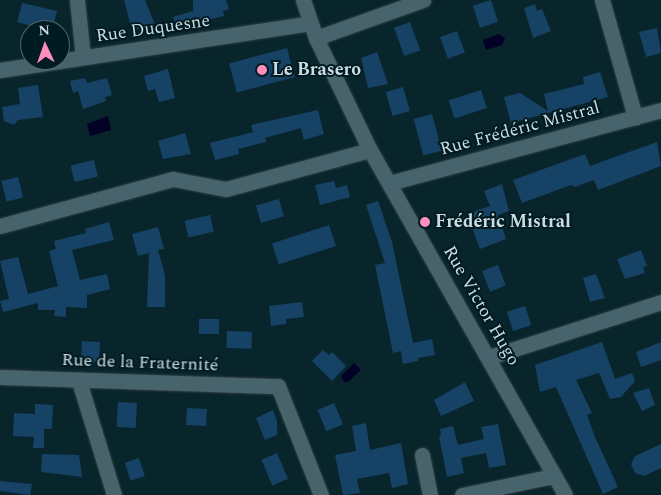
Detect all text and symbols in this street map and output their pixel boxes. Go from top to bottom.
street label: Rue Duquesne [95,10,211,48]
north arrow [20,20,70,70]
text: N [38,20,51,41]
place label: Le Brasero [272,59,361,81]
marker: Le Brasero [256,64,268,76]
street label: Rue Frédéric Mistral [438,97,602,161]
place label: Frédéric Mistral [435,211,571,233]
marker: Frédéric Mistral [419,216,431,228]
street label: Rue Victor Hugo [438,242,524,370]
street label: Rue de la Fraternité [61,349,219,377]

